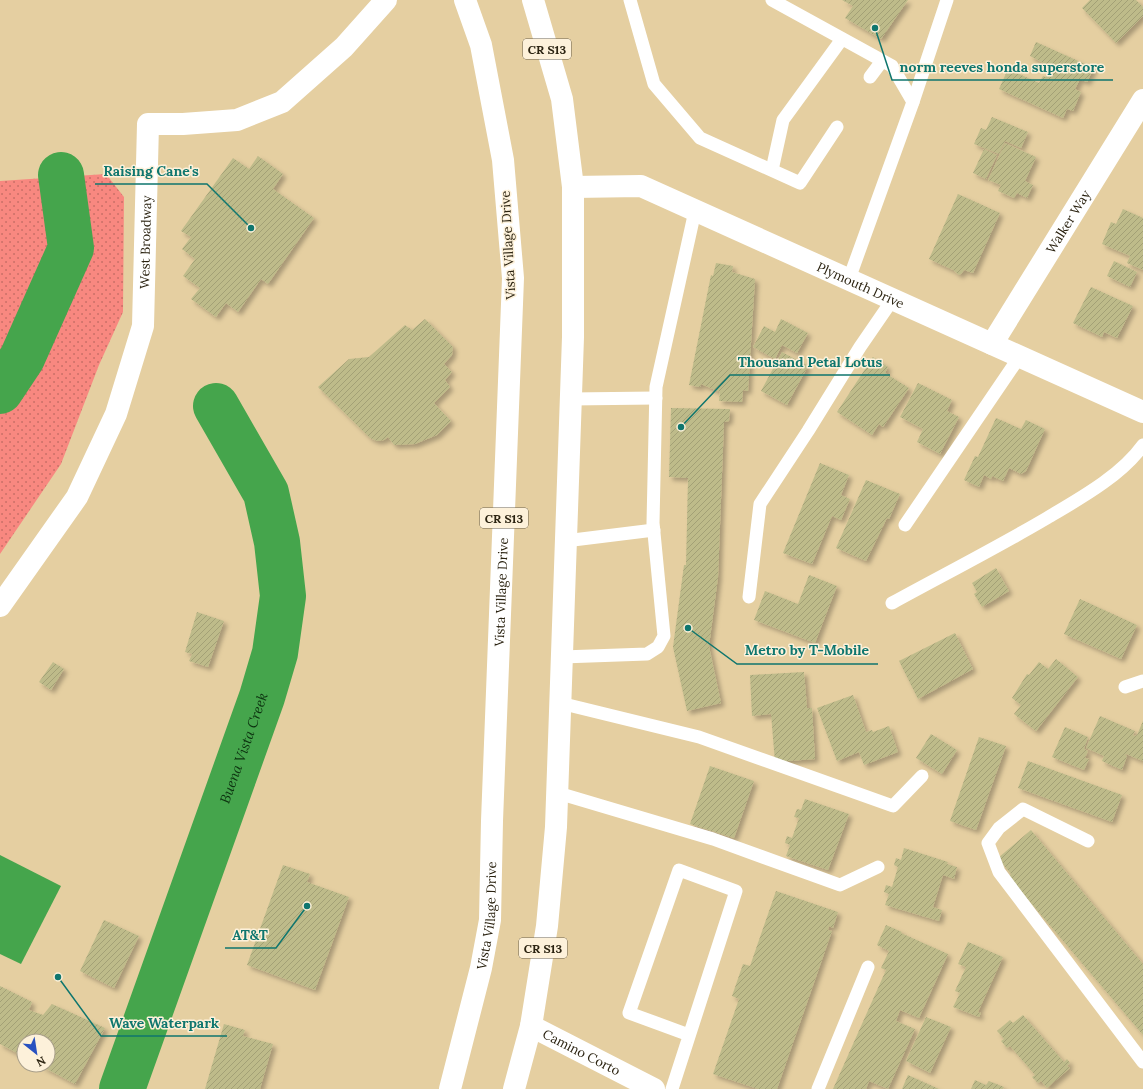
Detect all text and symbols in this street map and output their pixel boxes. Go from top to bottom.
road number: CR S13 [523,39,571,59]
callout: norm reeves honda superstore [892,54,1113,80]
text: norm reeves honda superstore [900,58,1105,76]
callout: Raising Cane's [95,158,207,184]
text: Raising Cane's [103,162,199,180]
street label: Walker Way [1042,187,1094,256]
street label: Vista Village Drive [497,190,519,301]
street label: West Broadway [135,195,155,289]
street label: Plymouth Drive [814,258,907,312]
callout: Thousand Petal Lotus [730,349,890,375]
text: Thousand Petal Lotus [738,353,882,371]
road number: CR S13 [480,508,528,528]
street label: Vista Village Drive [490,537,511,648]
callout: Metro by T-Mobile [737,638,878,664]
text: Metro by T-Mobile [745,641,870,659]
water label: Buena Vista Creek [216,691,272,806]
street label: Vista Village Drive [472,861,500,972]
callout: AT&T [225,922,276,948]
text: AT&T [232,926,268,944]
road number: CR S13 [519,938,567,958]
callout: Wave Waterpark [101,1010,227,1036]
text: Wave Waterpark [109,1014,220,1032]
street label: Camino Corto [540,1025,624,1079]
north arrow [16,1033,56,1073]
text: N [33,1053,48,1070]

